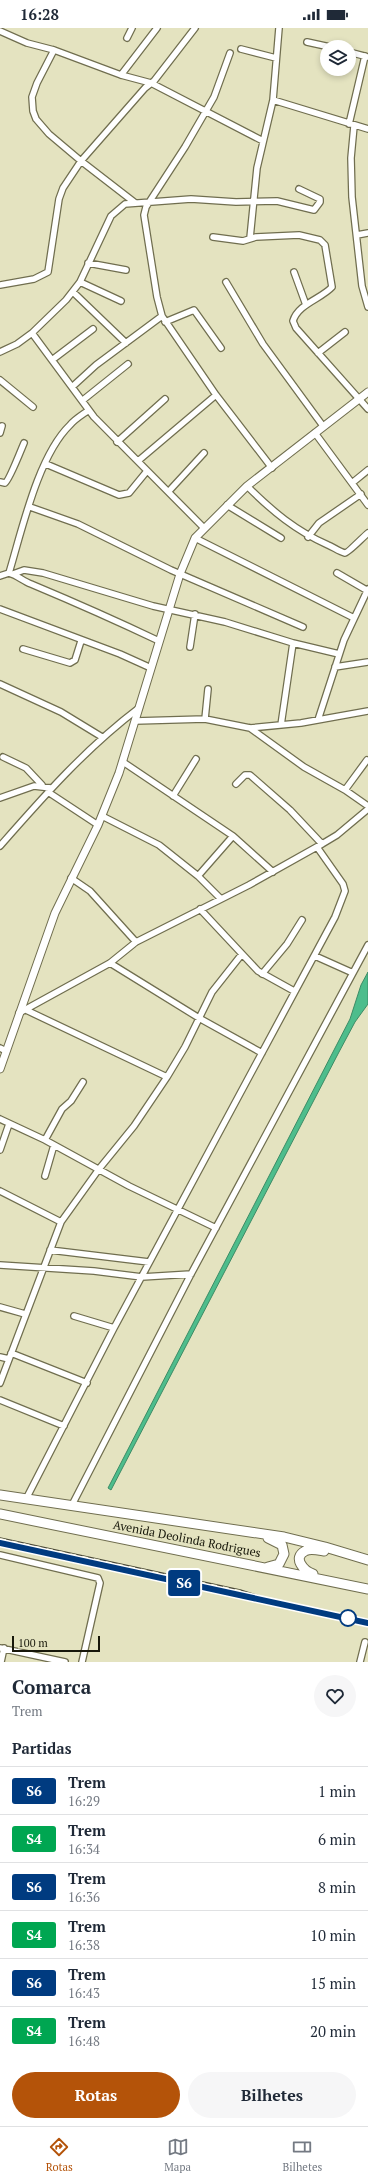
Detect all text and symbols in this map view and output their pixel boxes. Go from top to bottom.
text: 16:28 [20,4,59,24]
map controls [320,40,356,76]
button: layers [320,40,356,76]
street label: Avenida Deolinda Rodrigues [112,1517,262,1560]
line badge: S6 [166,1570,202,1596]
text: S6 [176,1573,192,1592]
unlabelled marker [339,1609,357,1627]
scale bar [12,1634,100,1653]
text: 100 m [18,1636,48,1650]
text: Comarca [12,1674,91,1699]
button: heart [314,1675,356,1717]
text: Trem [12,1702,42,1720]
text: Partidas [12,1738,71,1758]
text: Trem [68,1772,106,1792]
text: S6 [26,1781,42,1800]
text: 1 min [318,1781,356,1801]
text: 16:29 [68,1792,100,1810]
text: Trem [68,1820,106,1840]
text: S4 [26,1829,42,1848]
text: 6 min [318,1829,356,1849]
text: 16:34 [68,1840,100,1858]
text: Trem [68,1868,106,1888]
text: S6 [26,1877,42,1896]
text: 8 min [318,1877,356,1897]
text: 16:36 [68,1888,100,1906]
text: Trem [68,1916,106,1936]
text: S4 [26,1925,42,1944]
text: 10 min [310,1925,356,1945]
text: 16:38 [68,1936,100,1954]
text: Trem [68,1964,106,1984]
text: S6 [26,1973,42,1992]
text: 15 min [310,1973,356,1993]
text: 16:43 [68,1984,100,2002]
text: Trem [68,2012,106,2032]
text: S4 [26,2021,42,2040]
text: 20 min [310,2021,356,2041]
text: 16:48 [68,2032,100,2050]
button: Rotas [12,2072,180,2118]
button: Bilhetes [188,2072,356,2118]
tab: Rotas [46,2136,73,2174]
tab: Mapa [164,2136,191,2174]
tab: Bilhetes [283,2136,322,2174]

